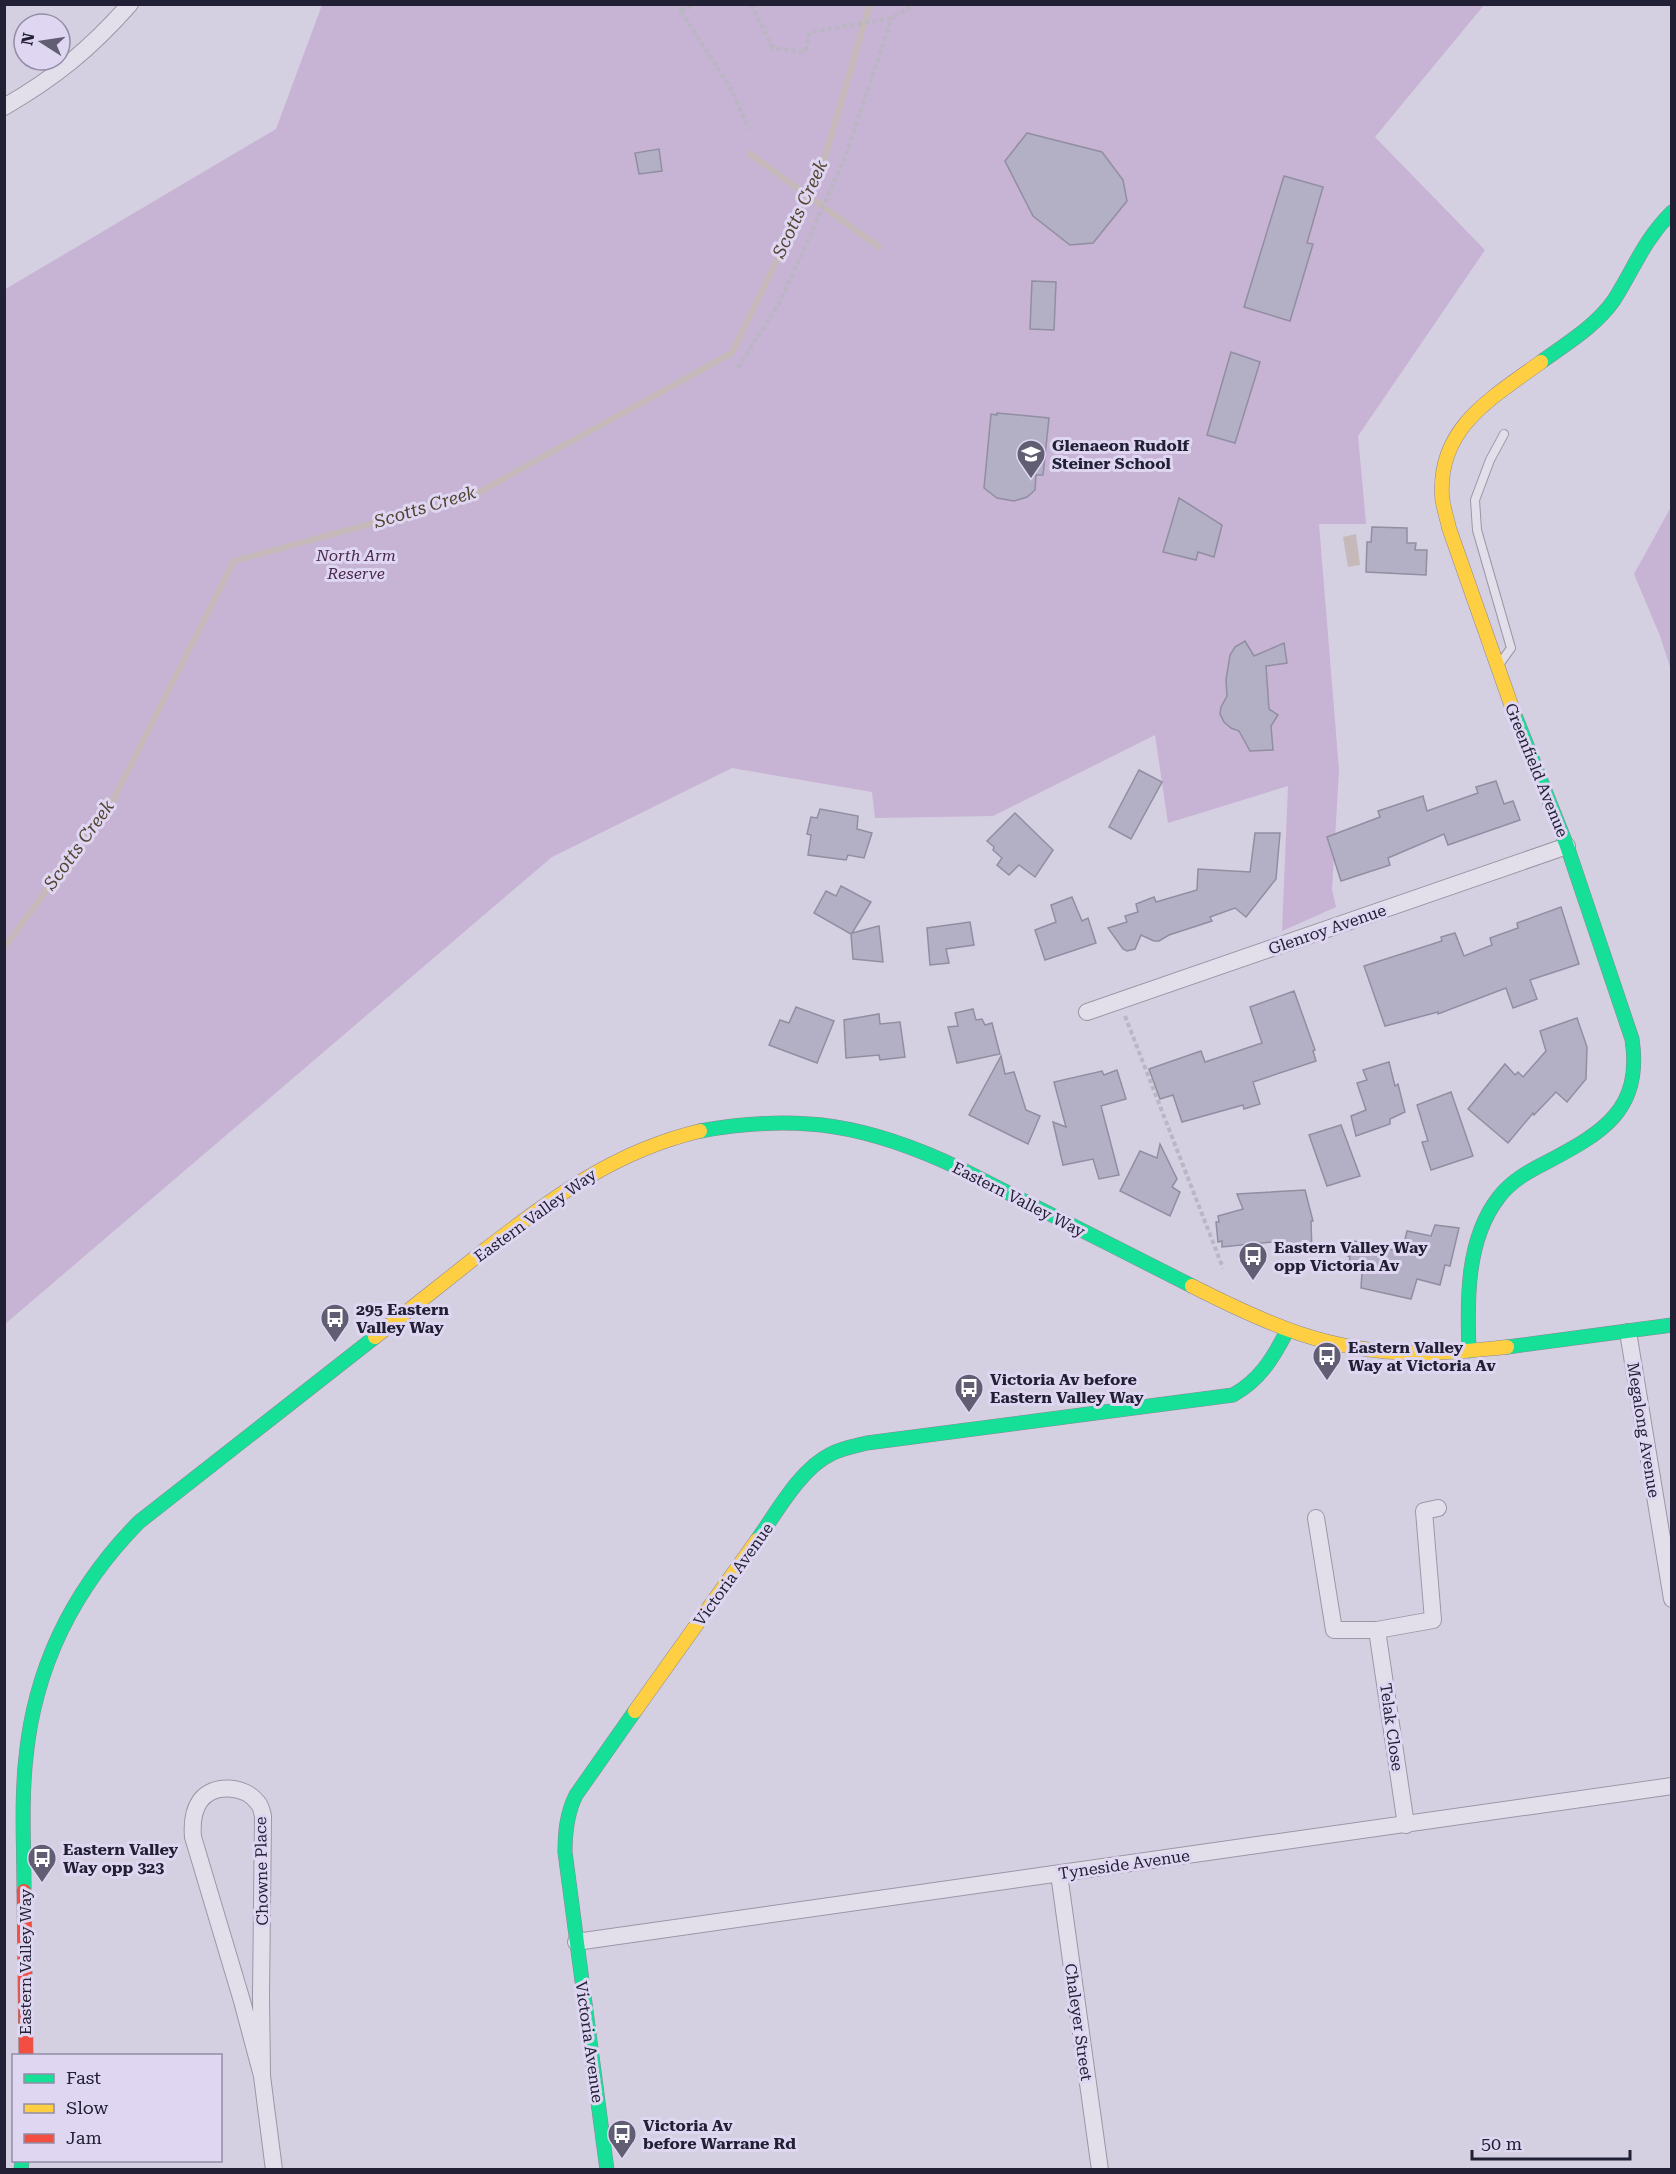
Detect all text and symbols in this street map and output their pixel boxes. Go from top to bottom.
north arrow [12,12,72,72]
text: N [17,31,38,47]
water label: Scotts Creek [767,156,831,262]
place label: Glenaeon Rudolf Steiner School [1052,436,1190,473]
school or university icon: Glenaeon Rudolf Steiner School [1015,438,1047,480]
water label: Scotts Creek [370,481,479,532]
park label: North Arm Reserve [315,546,396,583]
street label: Greenfield Avenue [1501,700,1572,840]
water label: Scotts Creek [39,796,118,894]
street label: Glenroy Avenue [1266,900,1389,959]
street label: Eastern Valley Way [949,1158,1089,1241]
street label: Eastern Valley Way [471,1164,600,1266]
place label: Eastern Valley Way opp Victoria Av [1274,1238,1428,1275]
bus stop icon: Eastern Valley Way opp Victoria Av [1237,1240,1269,1282]
place label: 295 Eastern Valley Way [356,1300,449,1337]
bus stop icon: 295 Eastern Valley Way [319,1302,351,1344]
place label: Eastern Valley Way at Victoria Av [1348,1338,1496,1375]
bus stop icon: Eastern Valley Way at Victoria Av [1311,1340,1343,1382]
street label: Megalong Avenue [1623,1361,1664,1499]
place label: Victoria Av before Eastern Valley Way [990,1370,1144,1407]
bus stop icon: Victoria Av before Eastern Valley Way [953,1372,985,1414]
street label: Victoria Avenue [690,1519,777,1629]
street label: Telak Close [1376,1682,1407,1772]
street label: Chowne Place [251,1816,272,1926]
place label: Eastern Valley Way opp 323 [63,1840,178,1877]
bus stop icon: Eastern Valley Way opp 323 [26,1842,58,1884]
street label: Tyneside Avenue [1057,1846,1191,1883]
street label: Eastern Valley Way [16,1888,35,2035]
street label: Chaleyer Street [1061,1962,1096,2082]
street label: Victoria Avenue [572,1980,607,2104]
legend [12,2054,222,2162]
text: Fast [66,2067,101,2088]
text: Slow [66,2097,108,2118]
place label: Victoria Av before Warrane Rd [643,2116,796,2153]
bus stop icon: Victoria Av before Warrane Rd [606,2118,638,2160]
scale bar [1472,2123,1630,2161]
text: Jam [66,2127,102,2148]
text: 50 m [1481,2133,1522,2154]

